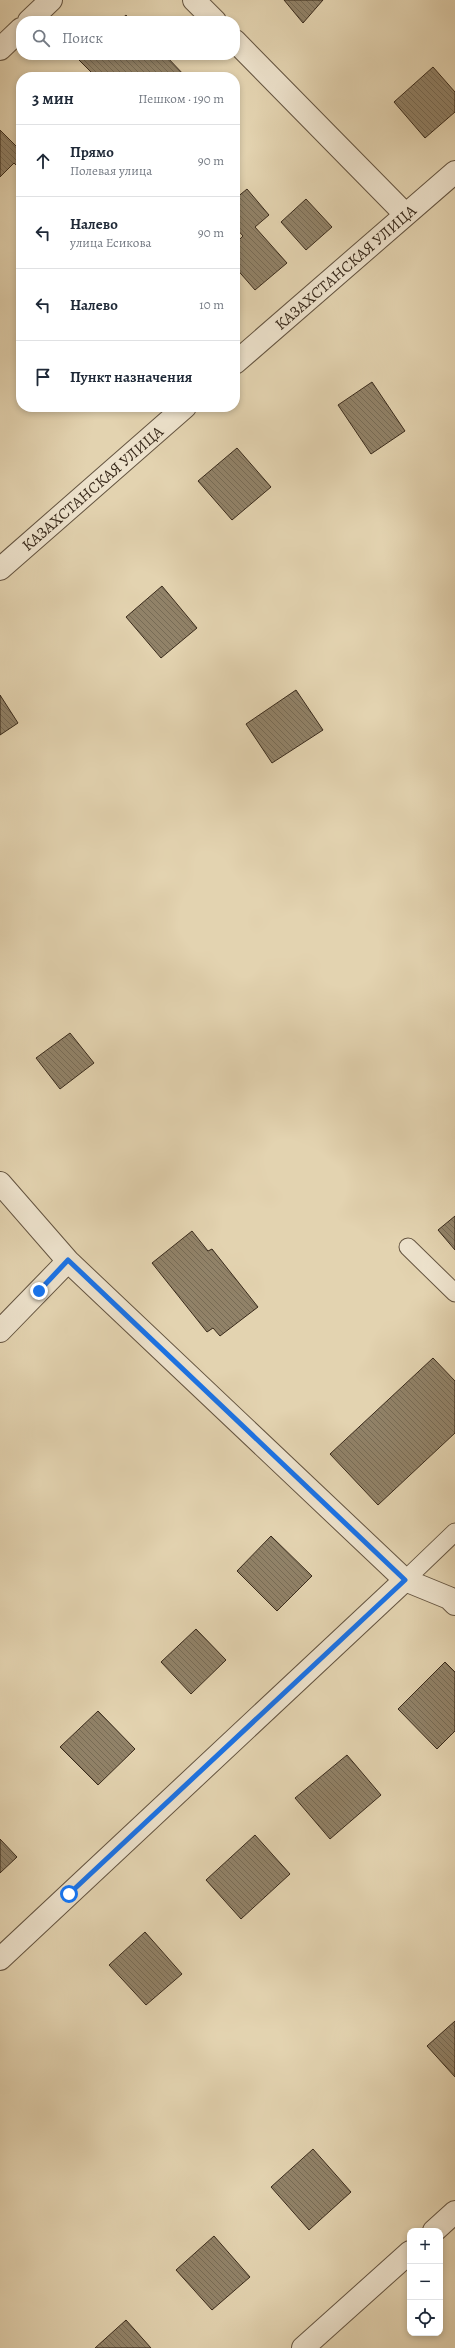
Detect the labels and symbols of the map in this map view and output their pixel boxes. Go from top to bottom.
street label: КАЗАХСТАНСКАЯ УЛИЦА [270,200,422,335]
street label: КАЗАХСТАНСКАЯ УЛИЦА [17,421,169,556]
route end [30,1282,48,1300]
route start [60,1885,78,1903]

